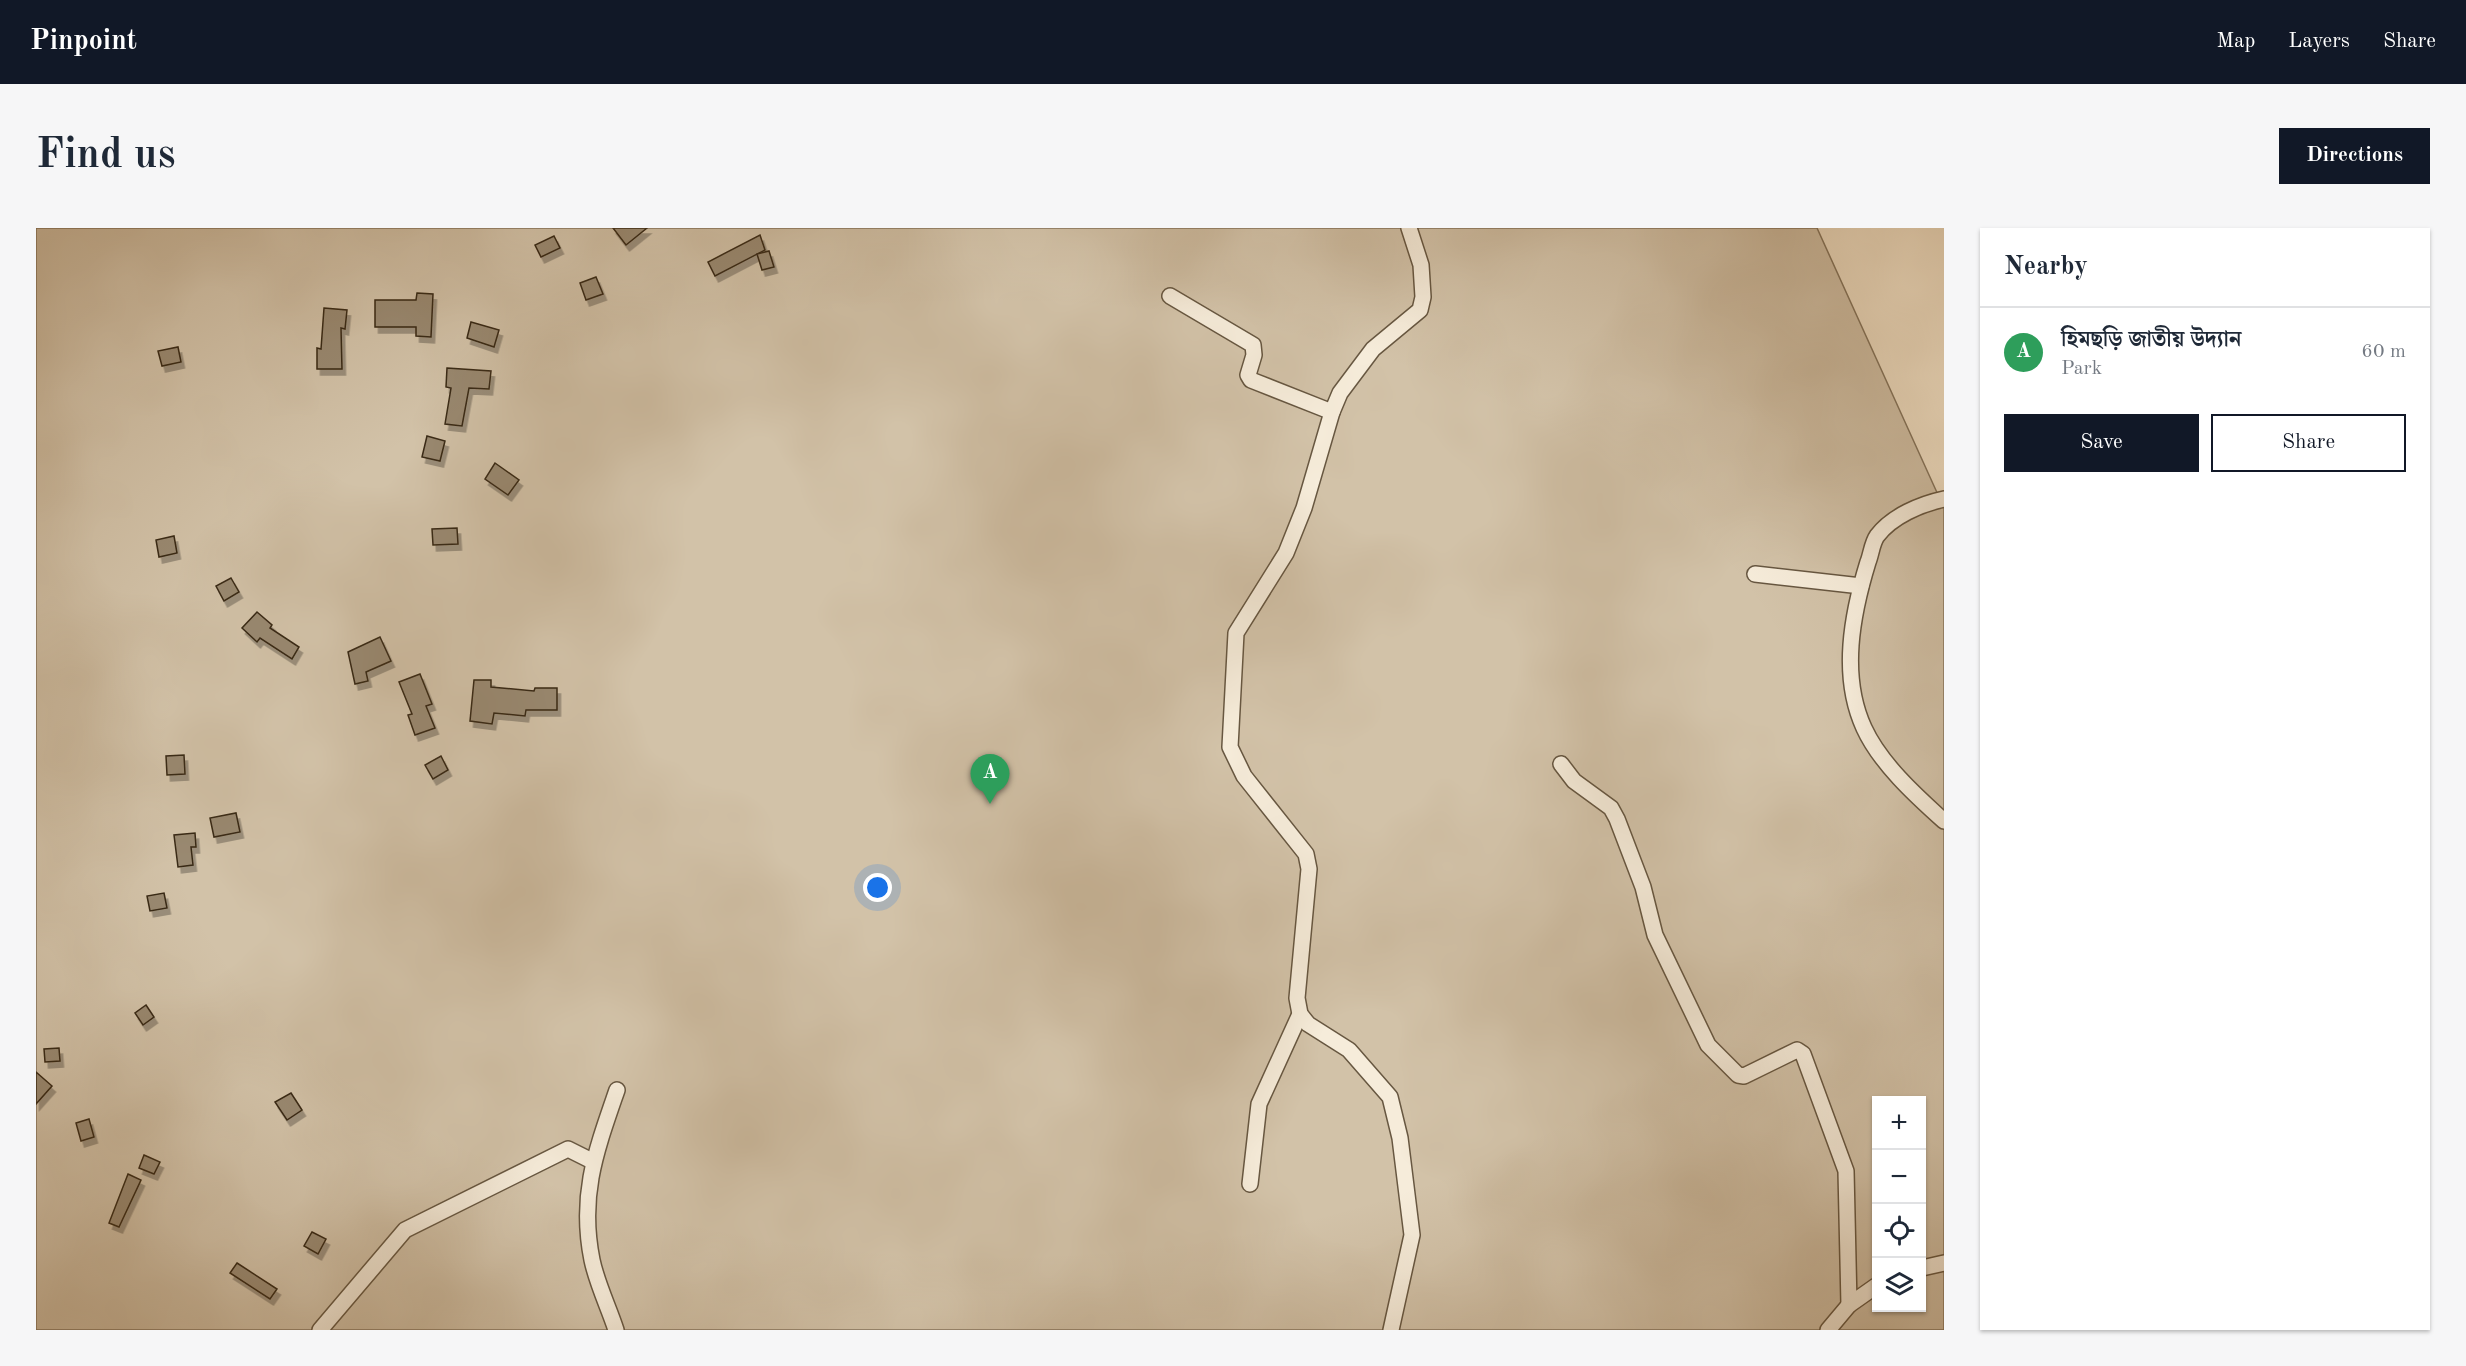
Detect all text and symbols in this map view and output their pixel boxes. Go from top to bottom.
text: Pinpoint [30,28,137,56]
text: Map [2216,31,2255,52]
text: Layers [2288,31,2350,52]
text: Share [2383,31,2436,52]
button: Directions [2279,128,2430,184]
text: Find us [36,135,175,177]
text: Nearby [2004,254,2088,280]
text: হিমছড়ি জাতীয় উদ্যান [2061,329,2241,351]
text: A [2016,342,2031,362]
text: 60 m [2361,342,2406,362]
text: Park [2061,359,2102,379]
button: Save [2004,414,2199,472]
button: Share [2211,414,2406,472]
pin: A [970,754,1010,804]
your location [863,873,892,902]
map controls [1872,1096,1926,1312]
button: + [1872,1096,1926,1150]
button: − [1872,1150,1926,1204]
button: locate [1872,1204,1926,1258]
button: layers [1872,1258,1926,1312]

